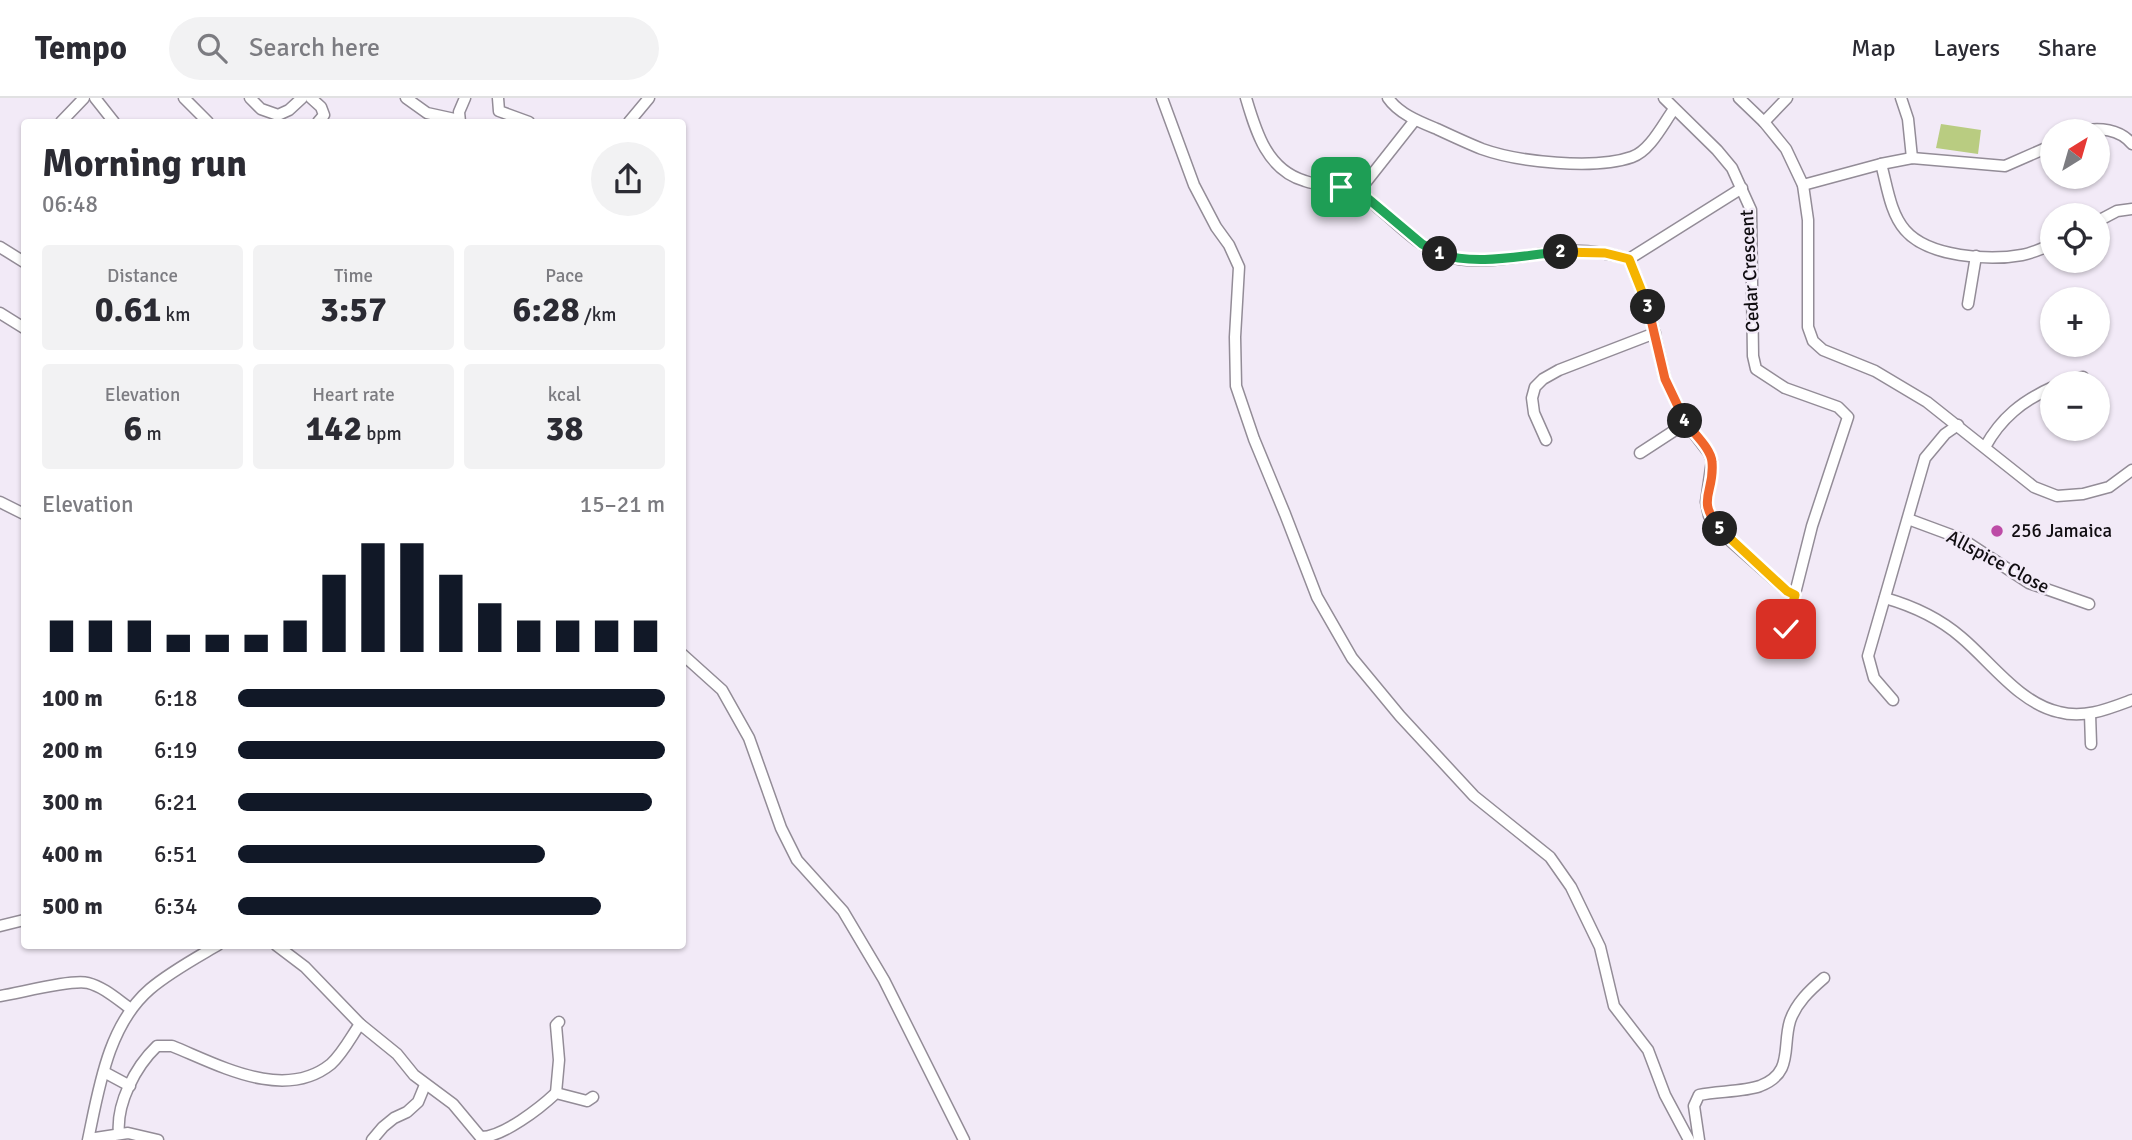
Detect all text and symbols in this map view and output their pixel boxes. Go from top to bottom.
search box [169,17,659,80]
text: Tempo [35,28,127,69]
icon: search [193,29,231,67]
text: Search here [249,32,380,64]
text: Map [1851,33,1896,63]
text: Layers [1934,33,2000,63]
text: Share [2038,33,2097,63]
north arrow [2040,119,2110,189]
map controls [2040,119,2110,441]
text: Morning run [42,140,247,187]
button: share [591,142,665,216]
pin [1311,157,1371,217]
icon: arrive [1322,168,1360,206]
text: 06:48 [42,190,98,219]
button: locate [2040,203,2110,273]
street label: Cedar Crescent [1735,209,1765,333]
pin: 2 [1544,234,1578,270]
pin: 1 [1422,236,1458,272]
text: 2 [1555,239,1566,263]
text: 1 [1434,241,1445,265]
text: Distance [107,264,178,288]
text: Time [334,264,373,288]
text: Pace [545,264,584,288]
button: + [2040,287,2110,357]
text: 0.61 [95,288,161,331]
text: 3:57 [320,288,387,331]
text: 6:28 [513,288,580,331]
pin: 3 [1630,290,1666,325]
text: 3 [1642,294,1653,318]
text: km [161,303,190,327]
text: /km [580,303,616,327]
button: − [2040,371,2110,441]
text: Elevation [105,383,180,407]
text: Heart rate [312,383,395,407]
text: kcal [548,383,581,407]
pin: 4 [1668,404,1702,438]
text: 6 [123,407,142,450]
text: 142 [305,407,362,450]
text: 38 [546,407,583,450]
text: 4 [1679,408,1690,432]
text: m [142,422,162,446]
text: bpm [362,422,402,446]
text: Elevation [42,490,134,519]
text: 15–21 m [580,490,665,519]
pin: 5 [1702,512,1738,546]
text: 5 [1714,516,1725,540]
place label: 256 Jamaica [2011,519,2112,543]
marker: 256 Jamaica [1989,523,2005,539]
street label: Allspice Close [1942,525,2054,599]
pin [1756,599,1816,659]
icon: check [1767,610,1805,648]
text: 100 m [42,684,103,713]
text: 6:18 [154,684,197,713]
text: 200 m [42,736,103,765]
text: 6:19 [154,736,197,765]
text: 300 m [42,788,103,817]
text: 6:21 [154,788,197,817]
text: 400 m [42,840,103,869]
text: 6:51 [154,840,197,869]
text: 500 m [42,892,103,921]
text: 6:34 [154,892,197,921]

